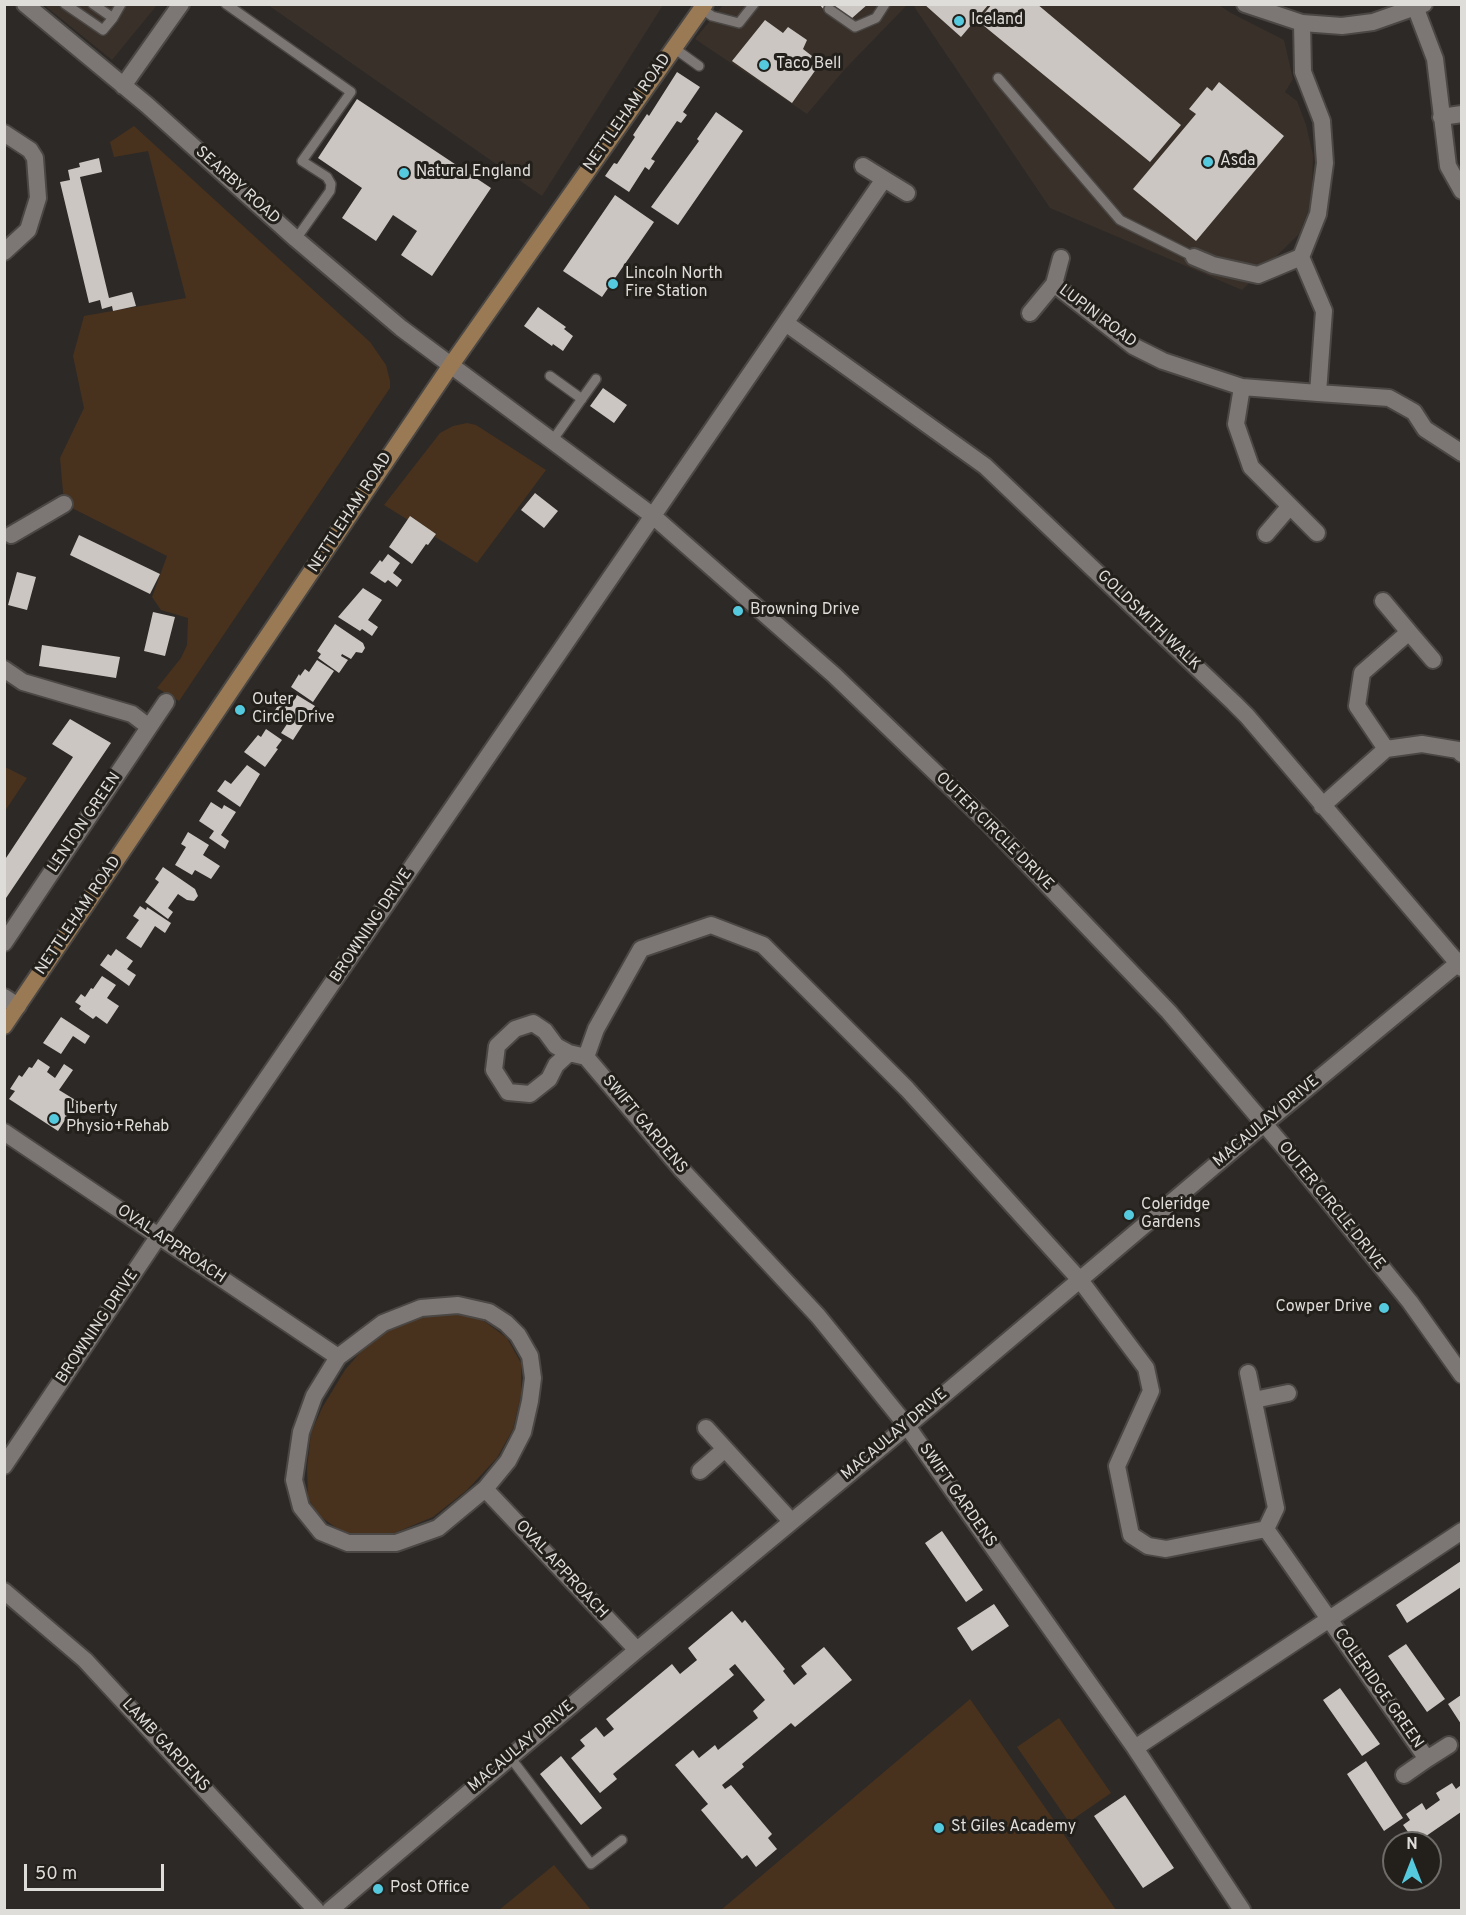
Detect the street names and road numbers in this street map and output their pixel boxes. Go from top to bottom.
street label: NETTLEHAM ROAD [580,51,676,175]
street label: SEARBY ROAD [191,143,283,229]
street label: LUPIN ROAD [1054,282,1140,352]
street label: NETTLEHAM ROAD [305,449,397,577]
street label: GOLDSMITH WALK [1092,567,1204,675]
street label: LENTON GREEN [44,769,126,877]
street label: OUTER CIRCLE DRIVE [931,769,1057,895]
street label: NETTLEHAM ROAD [32,853,126,979]
street label: BROWNING DRIVE [327,865,417,987]
street label: SWIFT GARDENS [597,1072,691,1178]
street label: MACAULAY DRIVE [1210,1072,1324,1172]
street label: OUTER CIRCLE DRIVE [1273,1138,1389,1274]
street label: OVAL APPROACH [113,1202,229,1288]
street label: BROWNING DRIVE [53,1266,143,1388]
street label: MACAULAY DRIVE [838,1385,952,1485]
street label: SWIFT GARDENS [914,1440,1000,1552]
street label: OVAL APPROACH [511,1517,611,1623]
street label: COLERIDGE GREEN [1329,1625,1427,1753]
street label: LAMB GARDENS [117,1696,213,1796]
street label: MACAULAY DRIVE [465,1697,579,1797]

